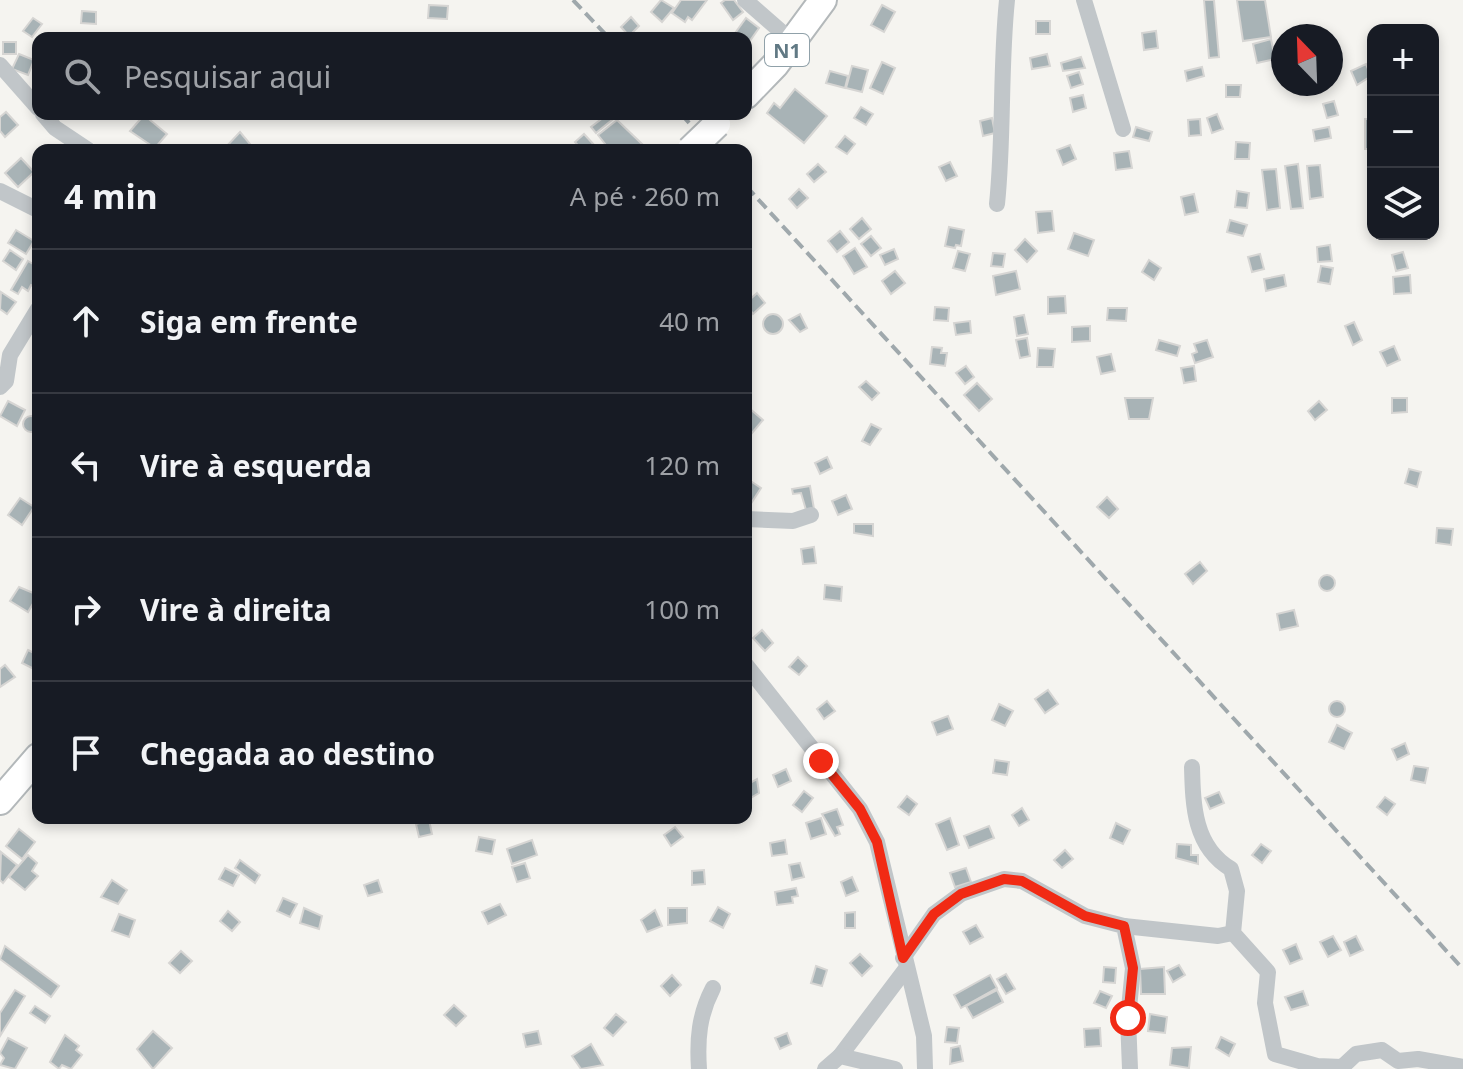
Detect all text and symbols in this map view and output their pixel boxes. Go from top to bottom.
north arrow [1271,24,1343,96]
map controls [1367,24,1439,240]
button: + [1367,24,1439,96]
search box [32,32,752,120]
road number: N1 [765,34,809,66]
icon: search [60,54,104,98]
text: Pesquisar aqui [124,56,331,97]
button: − [1367,96,1439,168]
button: layers [1367,168,1439,240]
text: 4 min [64,173,158,219]
text: A pé · 260 m [570,178,720,214]
icon: ahead [64,299,108,343]
text: Siga em frente [140,301,358,342]
text: 40 m [659,303,720,339]
icon: left [64,443,108,487]
text: Vire à esquerda [140,445,372,486]
text: 120 m [644,447,720,483]
icon: right [64,587,108,631]
text: Vire à direita [140,589,331,630]
text: 100 m [644,591,720,627]
icon: arrive [64,731,108,775]
text: Chegada ao destino [140,733,435,774]
route end [803,743,839,779]
route start [1110,1000,1146,1036]

